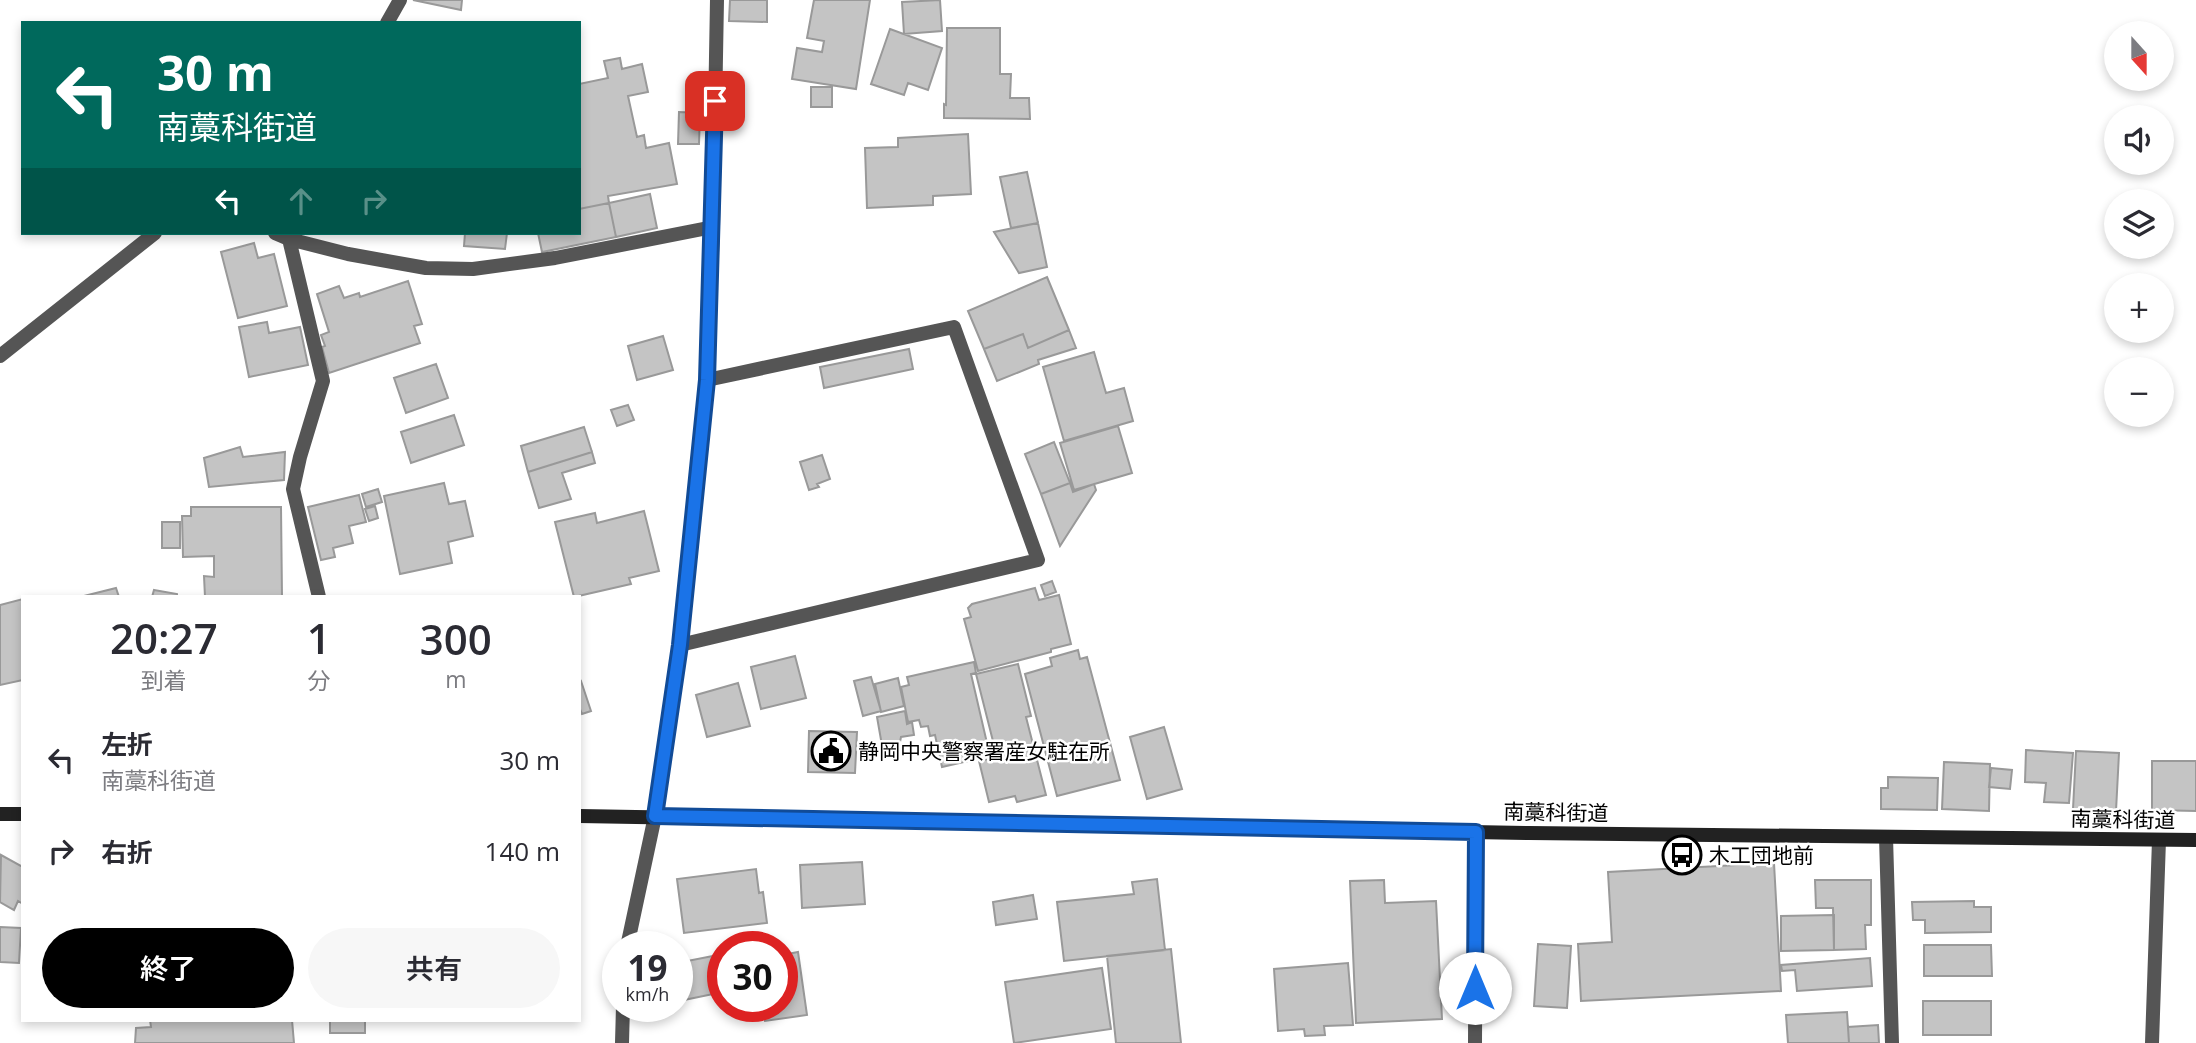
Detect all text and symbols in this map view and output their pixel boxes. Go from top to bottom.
north arrow [2104,21,2174,91]
map controls [2104,21,2174,427]
text: 30 m [157,39,274,105]
icon: left [42,49,133,140]
pin [685,71,745,131]
icon: arrive [696,82,734,120]
text: 南藁科街道 [157,105,317,148]
button: sound [2104,105,2174,175]
icon: left [209,182,247,220]
icon: ahead [282,182,320,220]
icon: right [355,182,393,220]
button: layers [2104,189,2174,259]
button: + [2104,273,2174,343]
button: − [2104,357,2174,427]
text: 20:27 [110,609,218,666]
text: 1 [307,609,331,666]
text: 300 [420,610,492,667]
text: m [445,663,467,695]
text: 到着 [141,664,187,696]
text: 分 [307,664,330,696]
text: 左折 [101,726,153,762]
public building icon: 静岡中央警察署産女駐在所 [810,730,852,772]
place label: 静岡中央警察署産女駐在所 [858,737,1110,765]
icon: left [42,741,80,779]
text: 30 m [499,742,560,778]
text: 南藁科街道 [101,764,216,796]
street label: 南藁科街道 [1503,797,1609,827]
street label: 南藁科街道 [2070,804,2176,834]
icon: right [42,832,80,870]
text: 140 m [485,833,560,869]
text: 右折 [101,834,153,870]
bus stop icon: 木工団地前 [1661,834,1703,876]
place label: 木工団地前 [1709,841,1814,869]
button: 終了 [42,928,294,1008]
button: 共有 [308,928,560,1008]
speed limit sign: 30 [707,931,798,1022]
text: 19 [627,944,668,991]
position arrow [1438,951,1512,1025]
text: km/h [626,982,669,1006]

